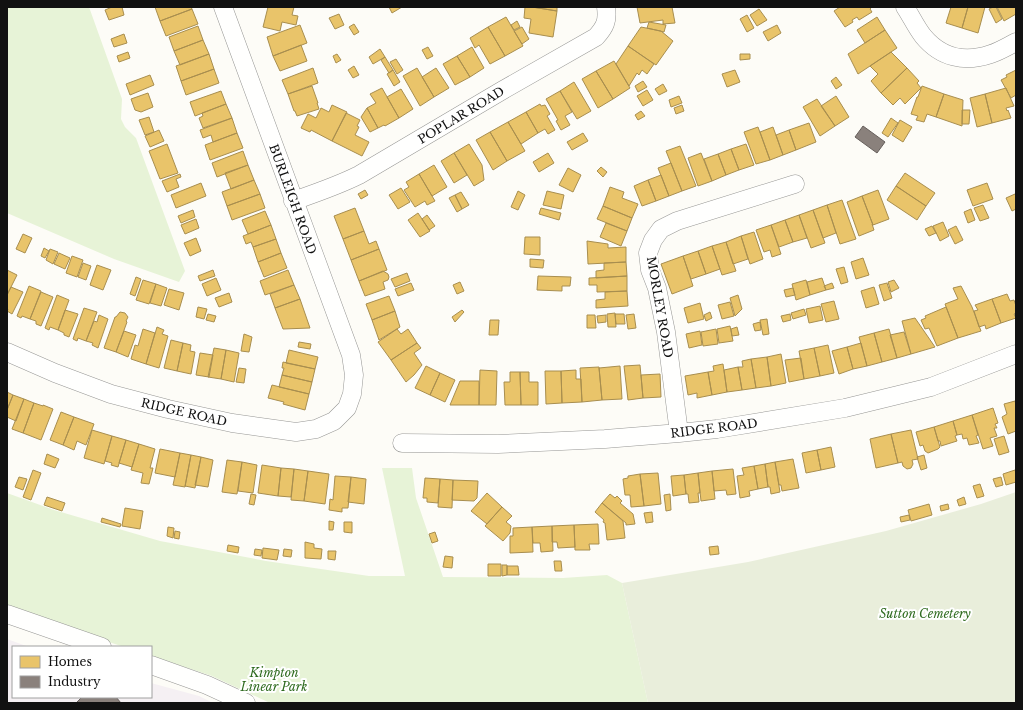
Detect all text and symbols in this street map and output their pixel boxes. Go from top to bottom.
street label: POPLAR ROAD [415,83,507,147]
street label: BURLEIGH ROAD [266,142,320,256]
street label: MORLEY ROAD [644,255,676,359]
street label: RIDGE ROAD [140,395,228,429]
street label: RIDGE ROAD [670,415,758,441]
park label: Sutton Cemetery [879,606,971,621]
legend [12,646,152,698]
text: Homes [48,654,92,669]
park label: Kimpton Linear Park [240,665,307,694]
text: Industry [48,674,101,689]

